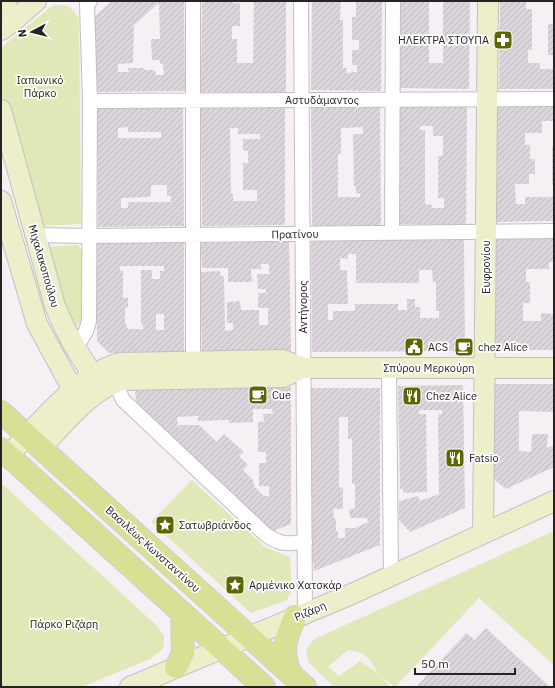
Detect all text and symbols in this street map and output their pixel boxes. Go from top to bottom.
north arrow [12,12,52,52]
text: N [15,28,30,38]
pharmacy icon: ΗΛΕΚΤΡΑ ΣΤΟΥΠΑ [492,29,514,51]
place label: ΗΛΕΚΤΡΑ ΣΤΟΥΠΑ [398,33,489,47]
park label: Ιαπωνικό Πάρκο [16,73,64,100]
street label: Αστυδάμαντος [285,93,359,107]
street label: Μιχαλακοπούλου [25,223,63,309]
street label: Πρατίνου [271,227,319,241]
street label: Ευφρονίου [479,240,493,294]
street label: Αντήνορος [296,280,310,334]
public building icon: ACS [403,336,425,358]
cafe icon: chez Alice [453,336,475,358]
place label: ACS [428,340,448,354]
place label: chez Alice [478,340,528,354]
street label: Σπύρου Μερκούρη [383,361,475,375]
cafe icon: Cue [247,384,269,406]
restaurant icon: Chez Alice [401,385,423,407]
place label: Cue [272,388,291,402]
place label: Chez Alice [426,389,477,403]
restaurant icon: Fatsio [444,447,466,469]
place label: Fatsio [469,451,499,465]
street label: Βασιλέως Κωνσταντίνου [103,503,203,595]
place icon: Σατωβριάνδος [154,514,176,536]
place label: Σατωβριάνδος [179,518,251,532]
place icon: Αρμένικο Χατσκάρ [224,574,246,596]
place label: Αρμένικο Χατσκάρ [249,578,342,592]
street label: Ριζάρη [292,598,328,624]
park label: Πάρκο Ριζάρη [30,617,98,631]
scale bar [415,650,515,676]
text: 50 m [421,656,449,671]

